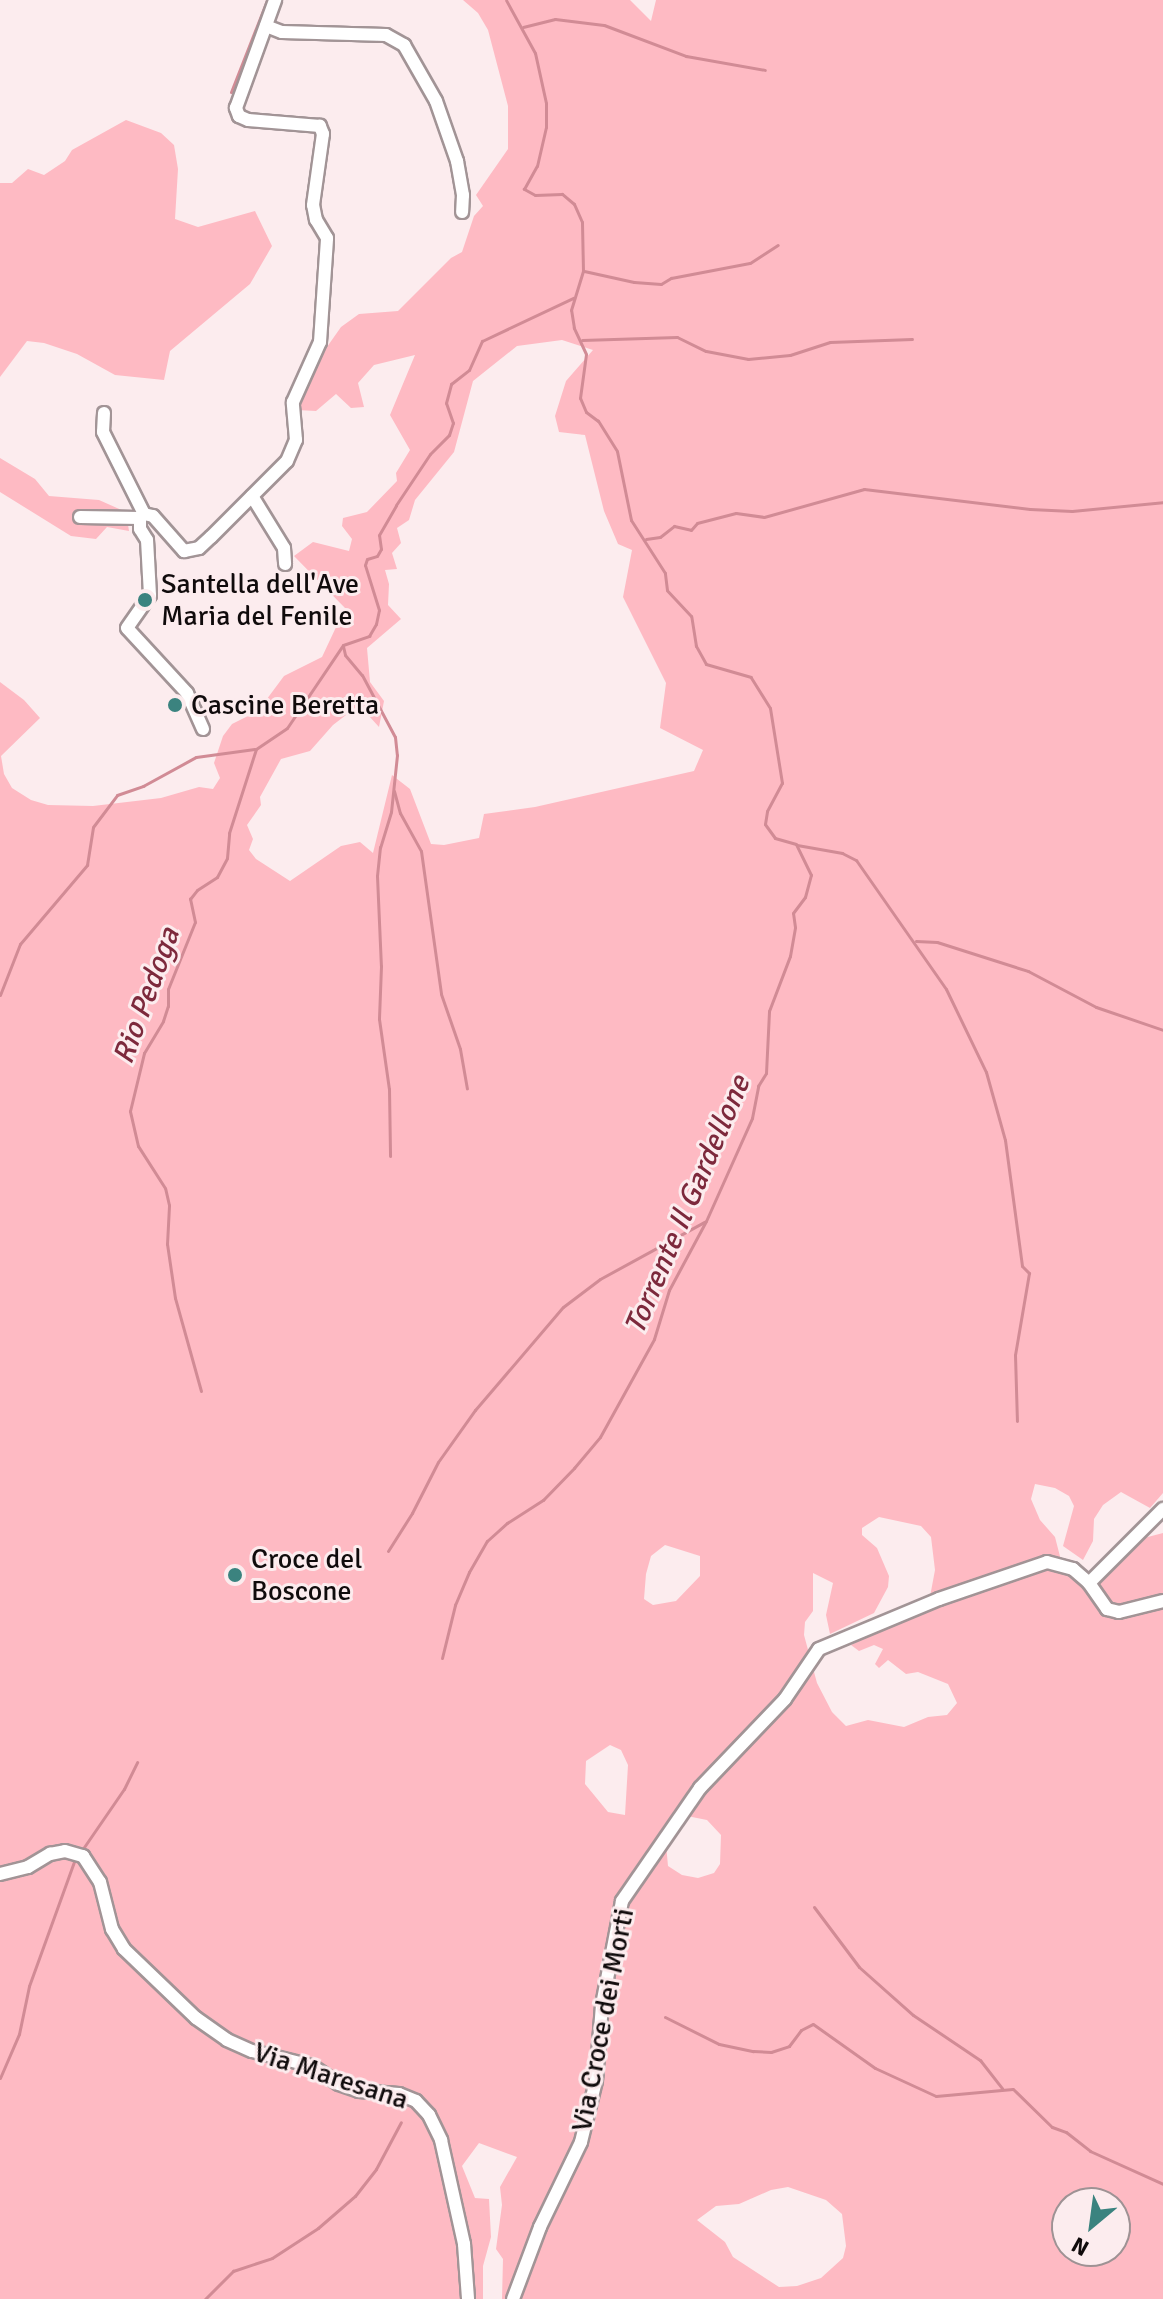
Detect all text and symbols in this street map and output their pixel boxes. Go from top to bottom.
place label: Santella dell'Ave Maria del Fenile [161,567,359,633]
marker: Santella dell'Ave Maria del Fenile [136,591,154,609]
place label: Cascine Beretta [191,688,379,722]
marker: Cascine Beretta [166,696,184,714]
water label: Rio Pedoga [106,923,188,1069]
water label: Torrente Il Gardellone [617,1070,759,1340]
place label: Croce del Boscone [251,1542,363,1608]
marker: Croce del Boscone [226,1566,244,1584]
street label: Via Croce dei Morti [565,1905,641,2135]
street label: Via Maresana [249,2035,413,2117]
north arrow [1051,2187,1131,2267]
text: N [1067,2231,1093,2262]

